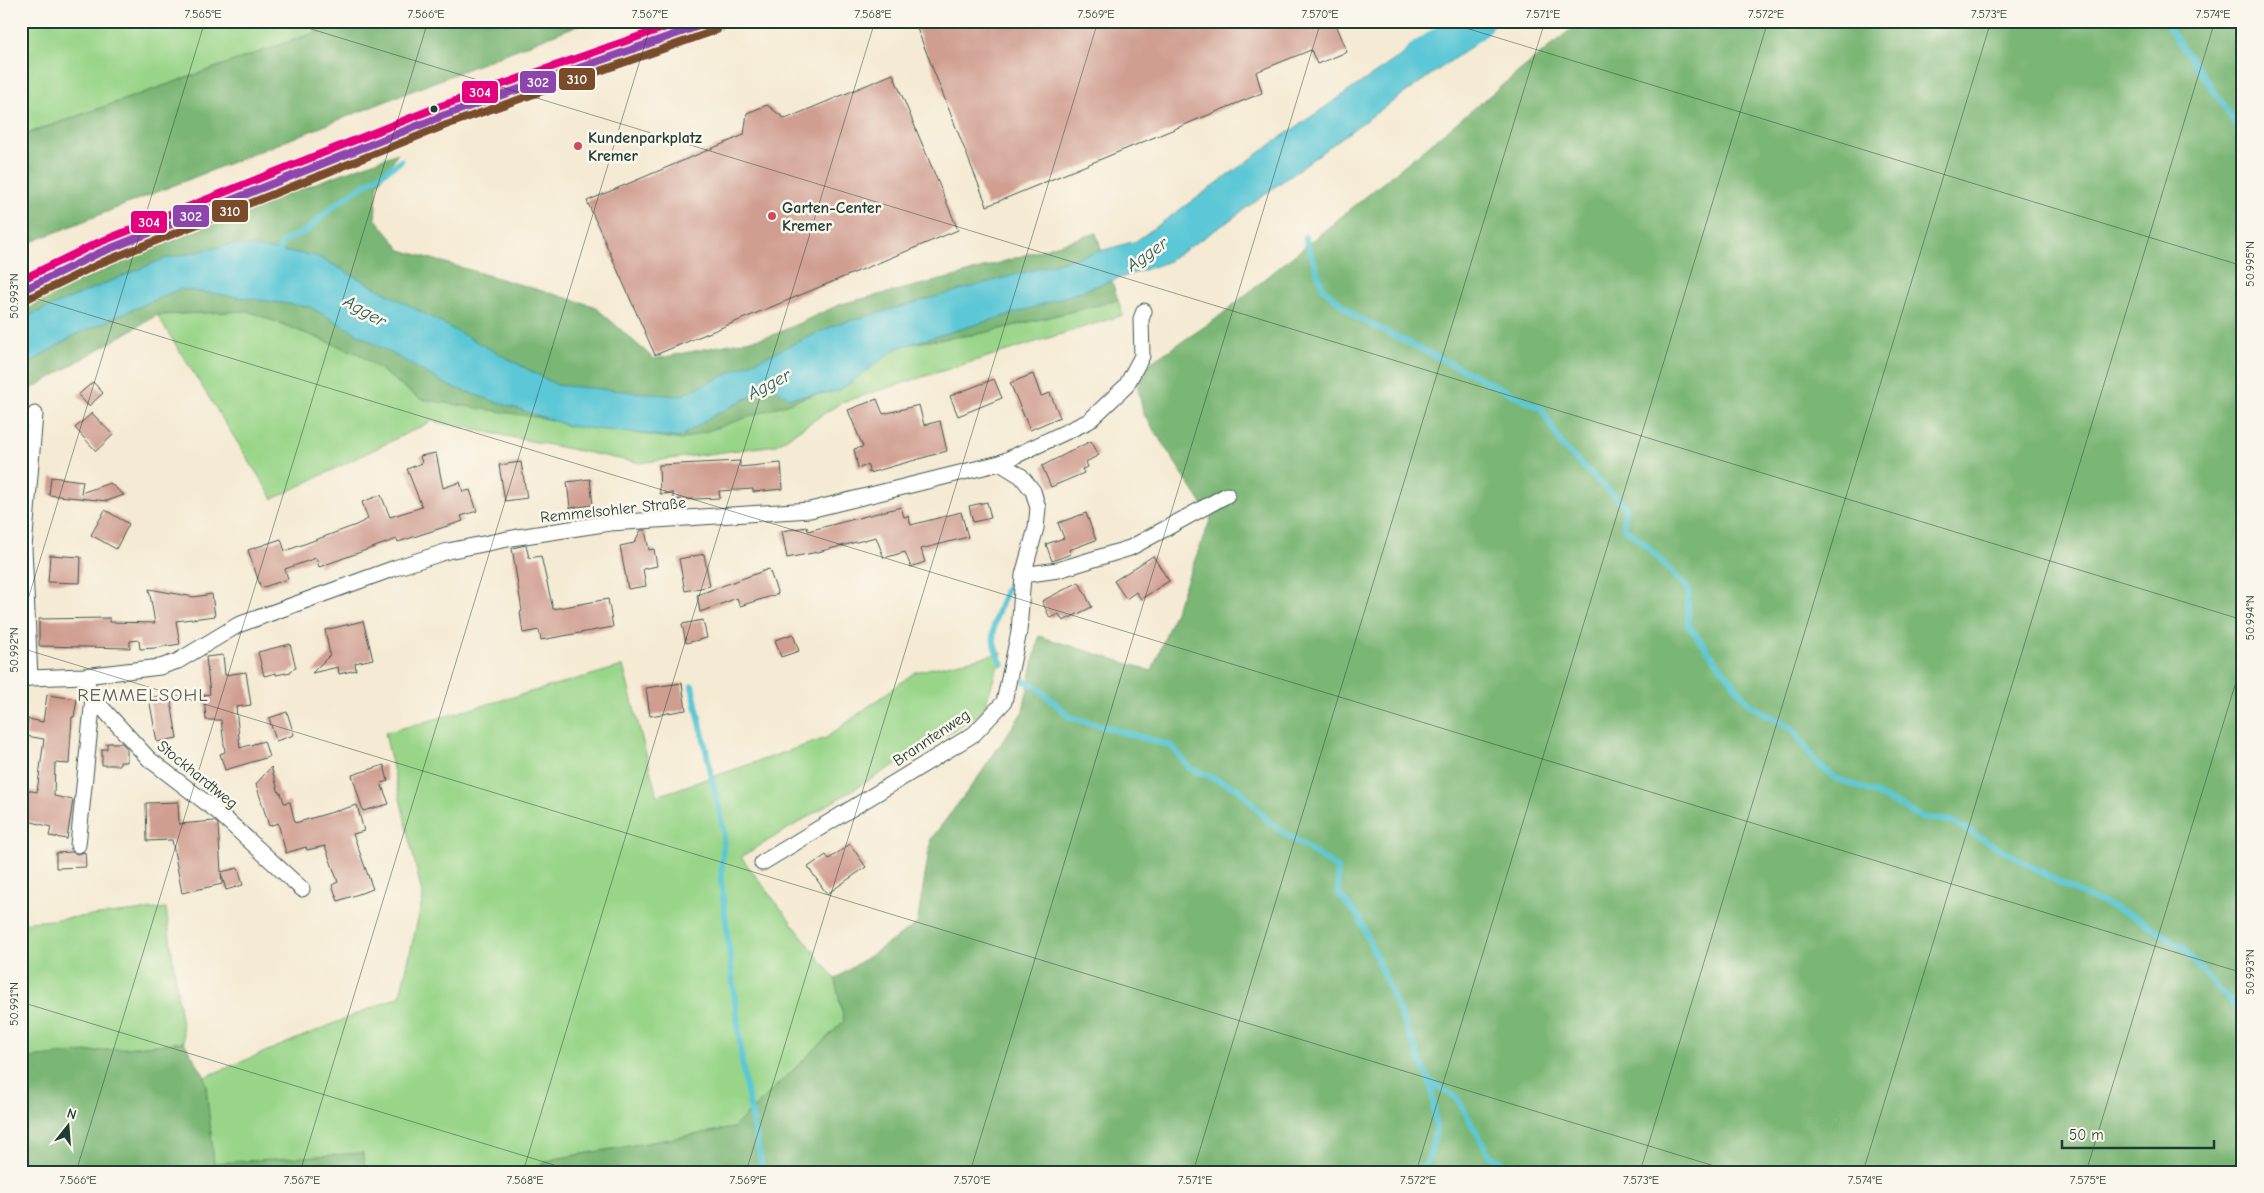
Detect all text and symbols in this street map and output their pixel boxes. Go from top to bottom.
text: 7.565°E [184,7,222,21]
text: 7.566°E [407,7,445,21]
text: 7.567°E [632,7,668,21]
text: 7.568°E [855,7,891,21]
text: 7.569°E [1077,7,1115,21]
text: 7.570°E [1301,7,1339,21]
text: 7.571°E [1526,7,1560,21]
text: 7.572°E [1748,7,1784,21]
text: 7.573°E [1971,7,2007,21]
text: 7.574°E [2196,7,2230,21]
line badge: 310 [558,67,596,91]
line badge: 302 [519,70,557,94]
text: 310 [567,71,587,88]
text: 302 [527,74,549,91]
line badge: 304 [461,80,499,104]
text: 304 [469,84,491,101]
unlabelled marker [429,104,439,114]
place label: Kundenparkplatz Kremer [588,129,702,165]
marker: Kundenparkplatz Kremer [572,140,584,152]
line badge: 310 [211,199,249,223]
place label: Garten-Center Kremer [782,199,882,235]
text: 310 [220,203,240,220]
line badge: 302 [172,204,210,228]
text: 302 [180,208,202,225]
line badge: 304 [130,210,168,234]
marker: Garten-Center Kremer [766,210,778,222]
text: 304 [138,214,160,231]
water label: Agger [1122,232,1173,277]
text: 50.995°N [2243,241,2257,287]
text: 50.993°N [7,273,21,319]
water label: Agger [339,290,390,332]
water label: Agger [743,364,795,405]
street label: Remmelsohler Straße [539,493,687,527]
text: 50.994°N [2243,595,2257,641]
text: 50.992°N [7,627,21,673]
district label: REMMELSOHL [77,684,209,706]
street label: Branntenweg [890,706,973,770]
street label: Stockhardtweg [153,737,241,813]
text: 50.993°N [2243,949,2257,995]
text: 50.991°N [7,982,21,1026]
north arrow [42,1100,92,1150]
text: N [65,1105,79,1124]
scale bar [2062,1118,2214,1150]
text: 50 m [2069,1126,2104,1144]
text: 7.566°E [59,1173,97,1187]
text: 7.567°E [284,1173,320,1187]
text: 7.568°E [507,1173,543,1187]
text: 7.569°E [729,1173,767,1187]
text: 7.570°E [953,1173,991,1187]
text: 7.571°E [1178,1173,1212,1187]
text: 7.572°E [1400,1173,1436,1187]
text: 7.573°E [1623,1173,1659,1187]
text: 7.574°E [1848,1173,1882,1187]
text: 7.575°E [2070,1173,2106,1187]

